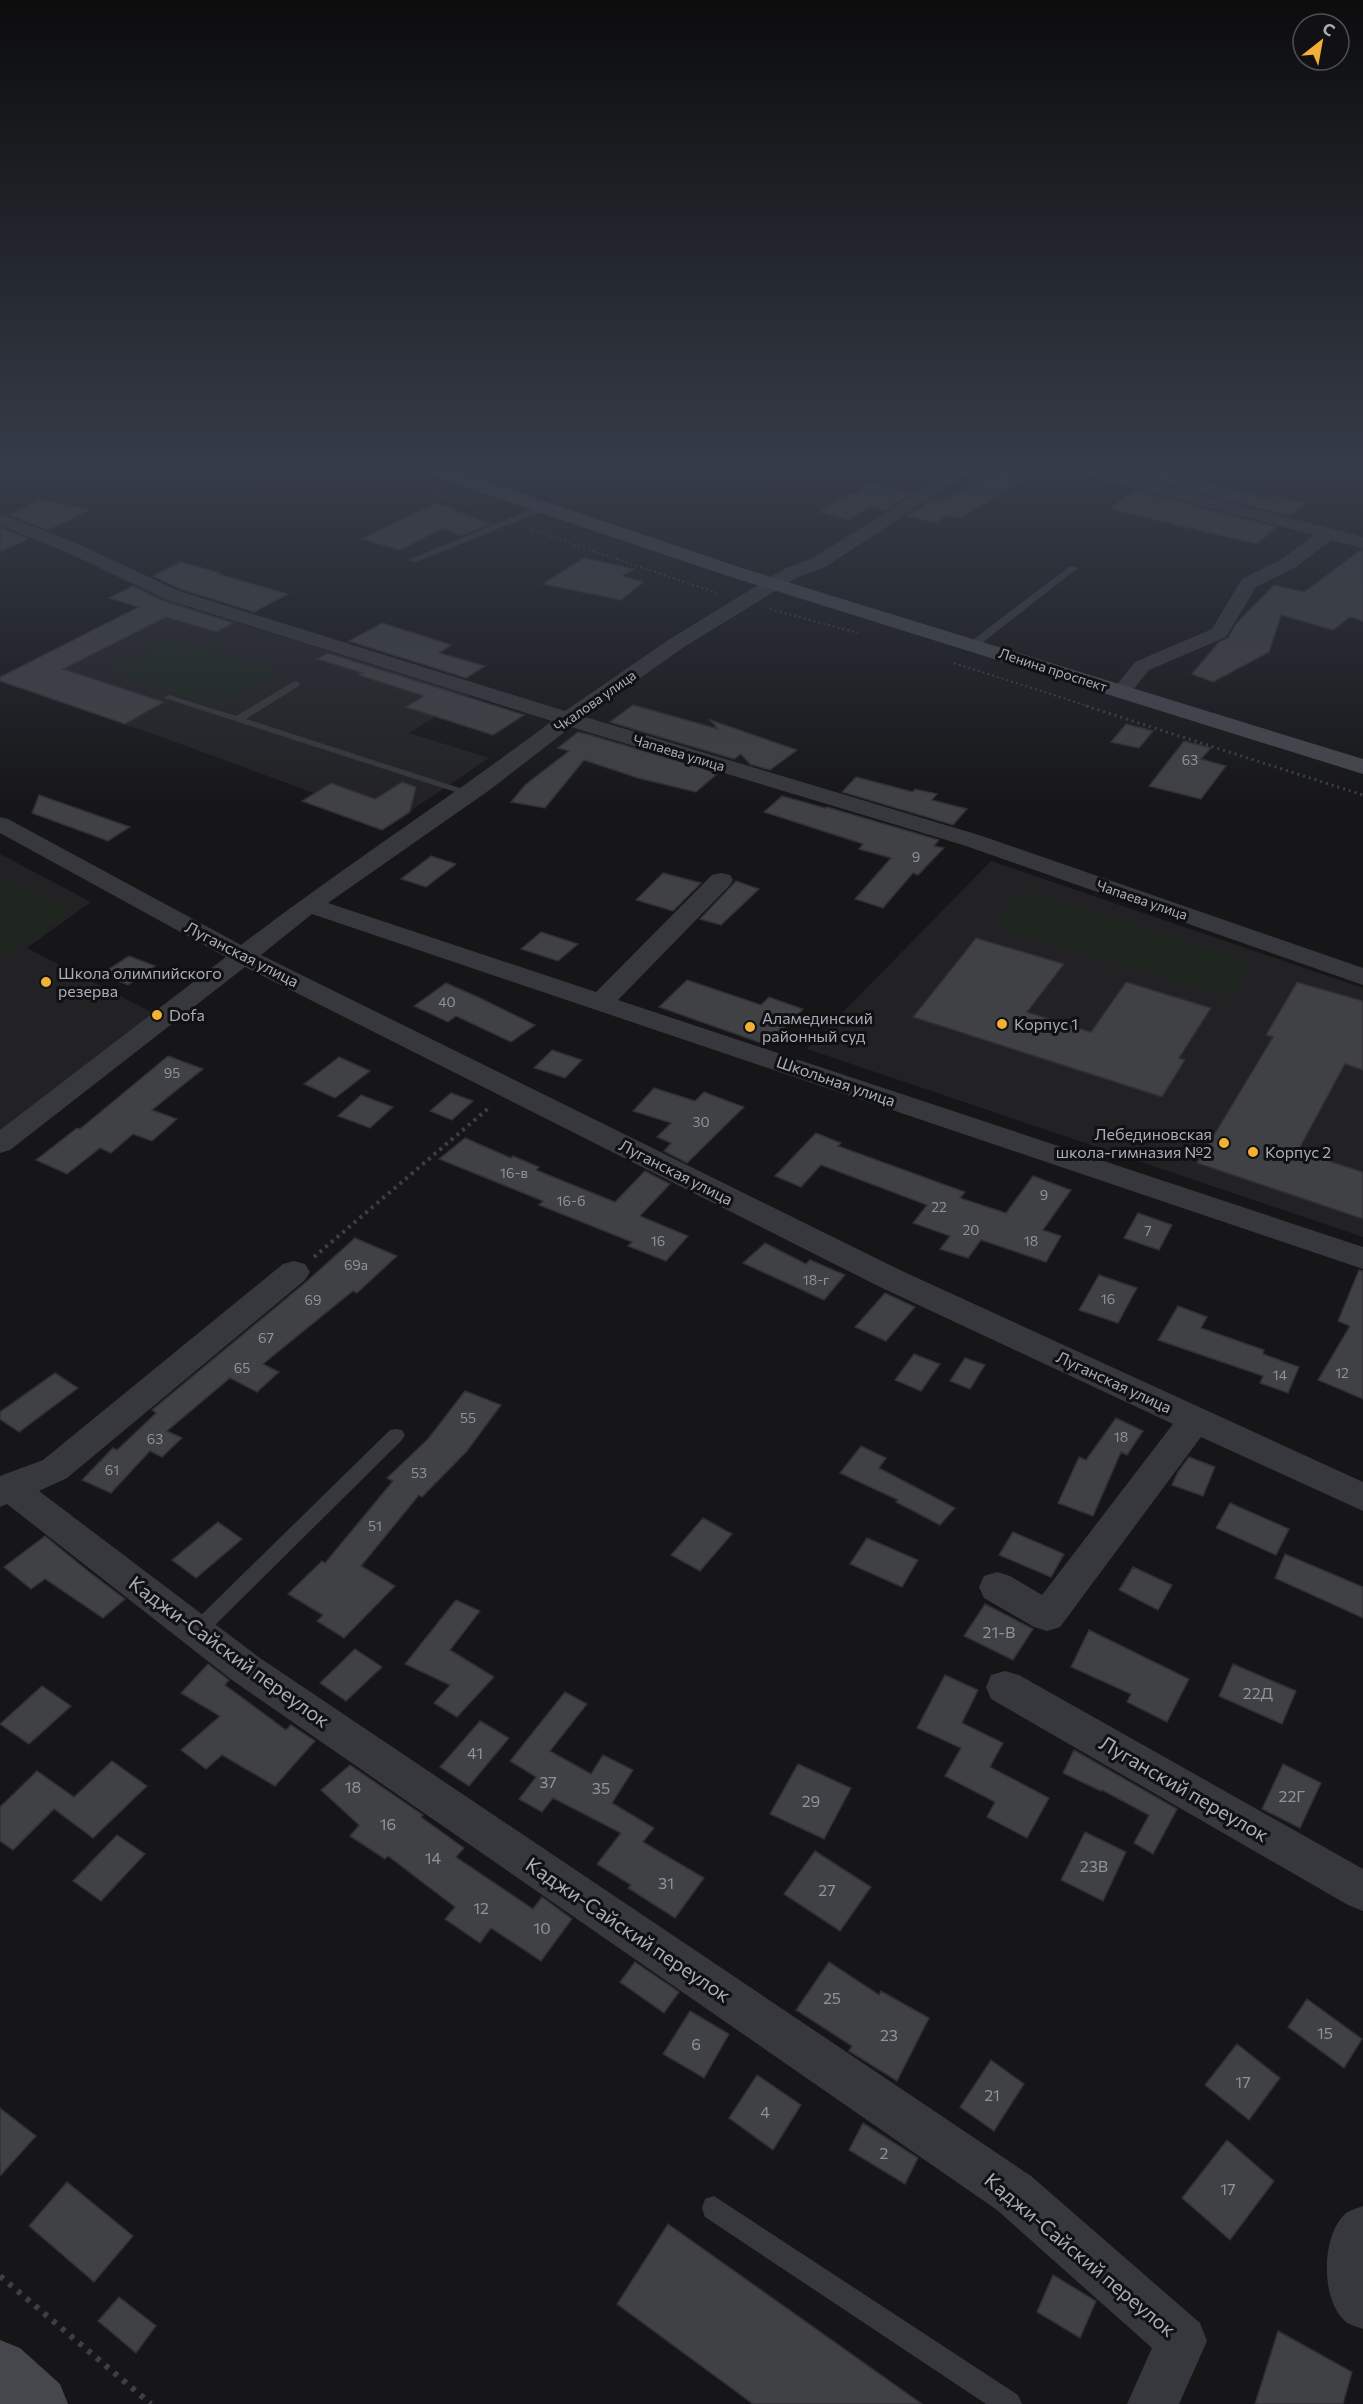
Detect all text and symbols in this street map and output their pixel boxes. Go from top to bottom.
north arrow [1291,12,1351,72]
text: С [1319,18,1339,40]
street label: Ленина проспект [997,644,1110,695]
street label: Чкалова улица [550,666,639,735]
street label: Чапаева улица [631,731,727,775]
house number: 63 [1182,751,1198,768]
house number: 9 [912,848,920,865]
street label: Чапаева улица [1094,876,1190,923]
street label: Луганская улица [182,917,302,990]
place label: Школа олимпийского резерва [58,963,222,1000]
marker: Школа олимпийского резерва [39,975,53,989]
house number: 40 [438,993,456,1010]
place label: Dofa [169,1005,205,1024]
marker: Dofa [150,1008,164,1022]
place label: Аламединский районный суд [762,1008,873,1045]
place label: Корпус 1 [1014,1014,1078,1033]
marker: Корпус 1 [995,1017,1009,1031]
marker: Аламединский районный суд [743,1020,757,1034]
street label: Школьная улица [774,1051,898,1110]
house number: 95 [164,1064,180,1081]
house number: 30 [692,1113,710,1130]
place label: Лебединовская школа-гимназия №2 [1056,1124,1212,1161]
street label: Луганская улица [616,1135,736,1208]
marker: Лебединовская школа-гимназия №2 [1217,1136,1231,1150]
place label: Корпус 2 [1265,1142,1331,1161]
marker: Корпус 2 [1246,1145,1260,1159]
house number: 16-в [500,1164,528,1181]
house number: 9 [1040,1186,1048,1203]
house number: 16-б [557,1192,585,1209]
house number: 22 [931,1198,947,1215]
house number: 20 [963,1221,979,1238]
house number: 7 [1144,1222,1152,1239]
house number: 16 [651,1232,665,1249]
house number: 18 [1024,1232,1038,1249]
house number: 69a [344,1256,368,1273]
house number: 18-г [803,1271,829,1288]
house number: 16 [1101,1290,1115,1307]
house number: 69 [305,1291,321,1308]
house number: 67 [258,1329,274,1346]
street label: Луганская улица [1054,1347,1175,1417]
house number: 65 [234,1359,250,1376]
house number: 12 [1335,1364,1349,1381]
house number: 14 [1273,1366,1288,1383]
house number: 55 [460,1409,476,1426]
house number: 18 [1114,1428,1128,1445]
house number: 63 [147,1430,163,1447]
house number: 61 [105,1461,119,1478]
house number: 53 [411,1464,427,1481]
house number: 51 [368,1517,382,1534]
street label: Каджи-Сайский переулок [125,1570,335,1732]
house number: 21-В [983,1622,1015,1641]
house number: 22Д [1243,1683,1274,1702]
street label: Луганский переулок [1096,1730,1274,1846]
house number: 41 [467,1743,483,1762]
house number: 37 [539,1772,557,1791]
house number: 18 [345,1777,361,1796]
house number: 35 [592,1778,610,1797]
house number: 22Г [1279,1786,1305,1805]
house number: 29 [802,1791,820,1810]
house number: 16 [380,1814,396,1833]
house number: 14 [425,1848,442,1867]
street label: Каджи-Сайский переулок [522,1852,736,2007]
house number: 23В [1080,1856,1108,1875]
house number: 31 [658,1873,674,1892]
house number: 27 [818,1880,836,1899]
house number: 12 [473,1898,489,1917]
house number: 10 [533,1918,551,1937]
house number: 25 [823,1988,841,2007]
house number: 15 [1317,2023,1333,2042]
house number: 23 [880,2025,898,2044]
house number: 6 [691,2034,701,2053]
house number: 17 [1235,2072,1251,2091]
house number: 21 [984,2085,1000,2104]
house number: 4 [760,2102,770,2121]
house number: 2 [880,2143,889,2162]
street label: Каджи-Сайский переулок [980,2167,1181,2341]
house number: 17 [1220,2179,1236,2198]

